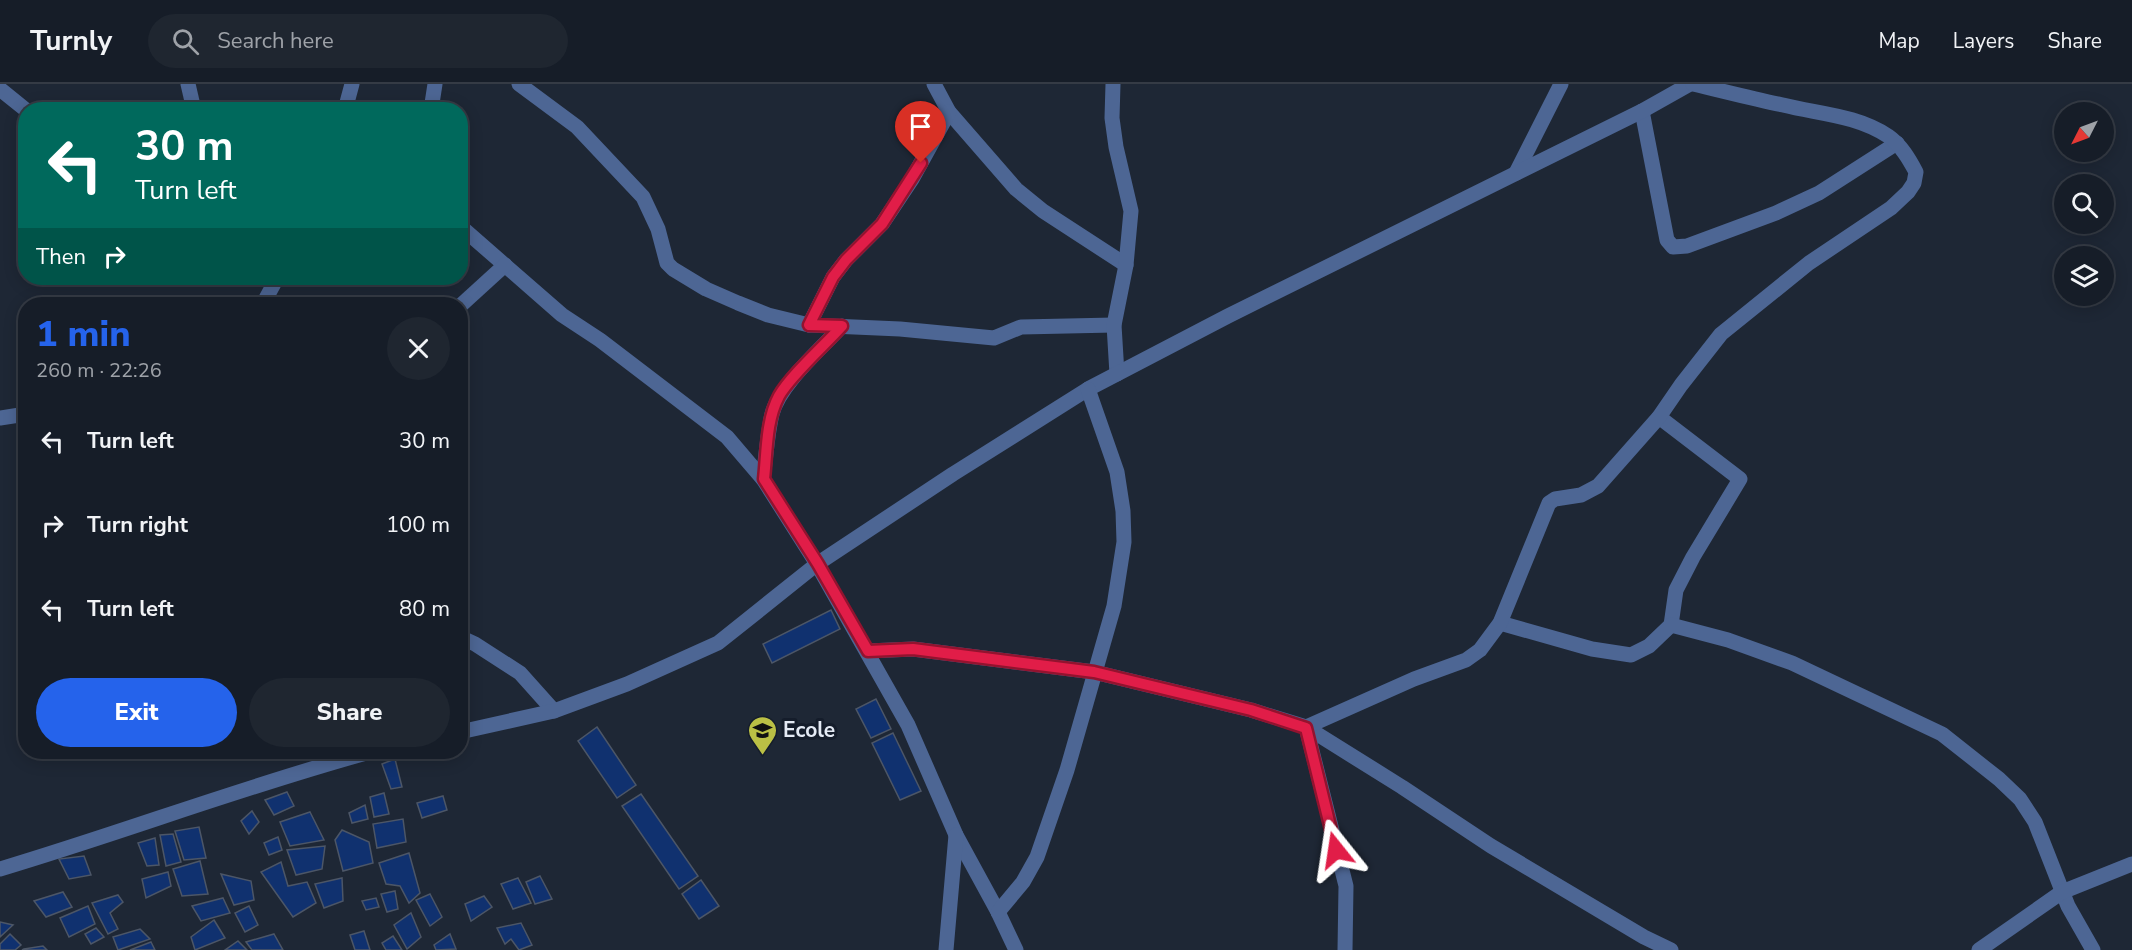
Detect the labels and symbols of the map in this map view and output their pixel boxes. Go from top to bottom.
pin [895,101,946,163]
north arrow [2054,102,2114,162]
school or university icon: Ecole [746,714,778,756]
place label: Ecole [783,716,835,744]
position arrow [1304,818,1368,882]

